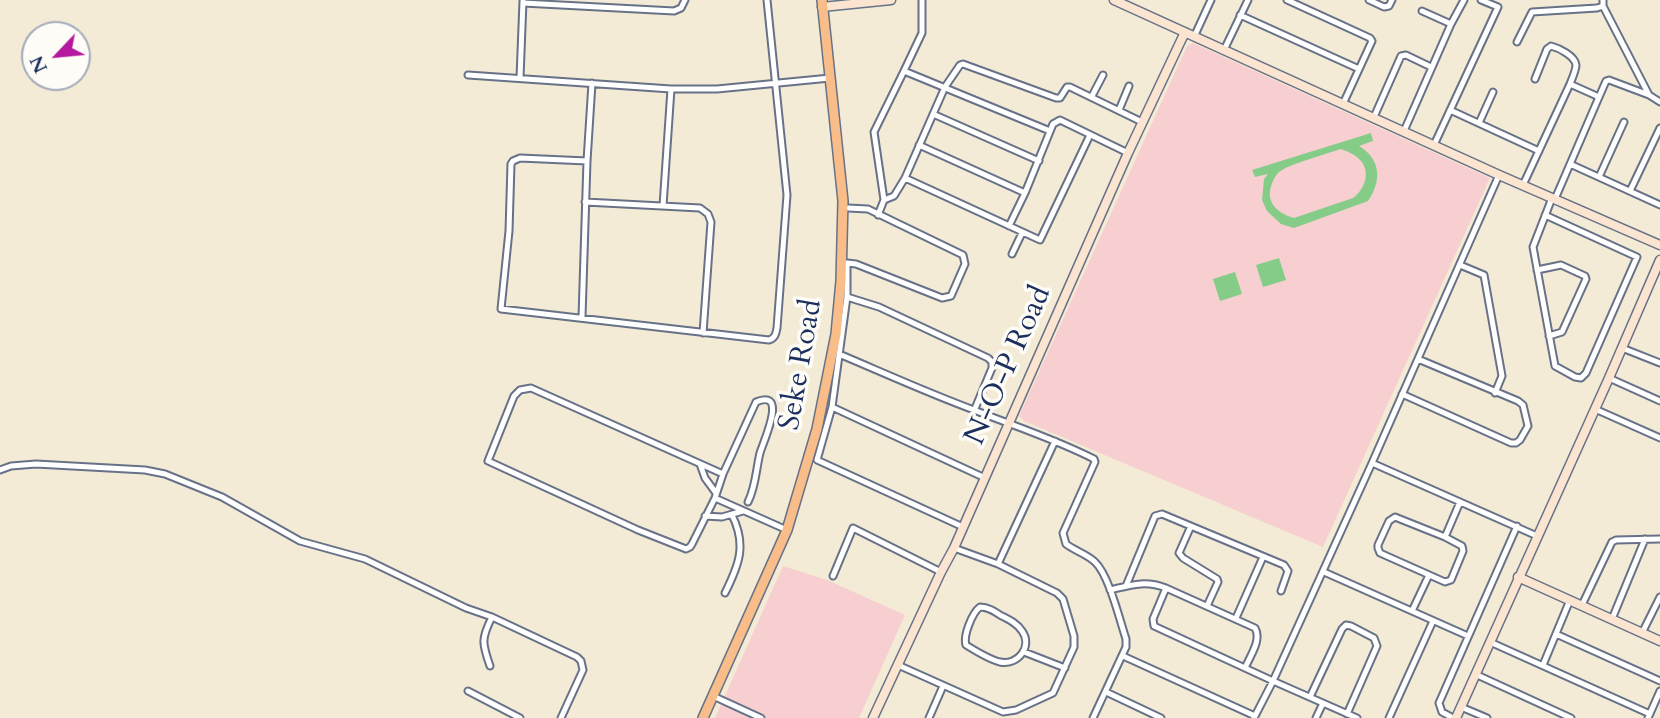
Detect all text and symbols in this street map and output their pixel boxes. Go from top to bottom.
north arrow [21,21,91,91]
text: N [24,51,54,77]
street label: N-O-P Road [958,281,1060,451]
street label: Seke Road [773,297,831,433]

